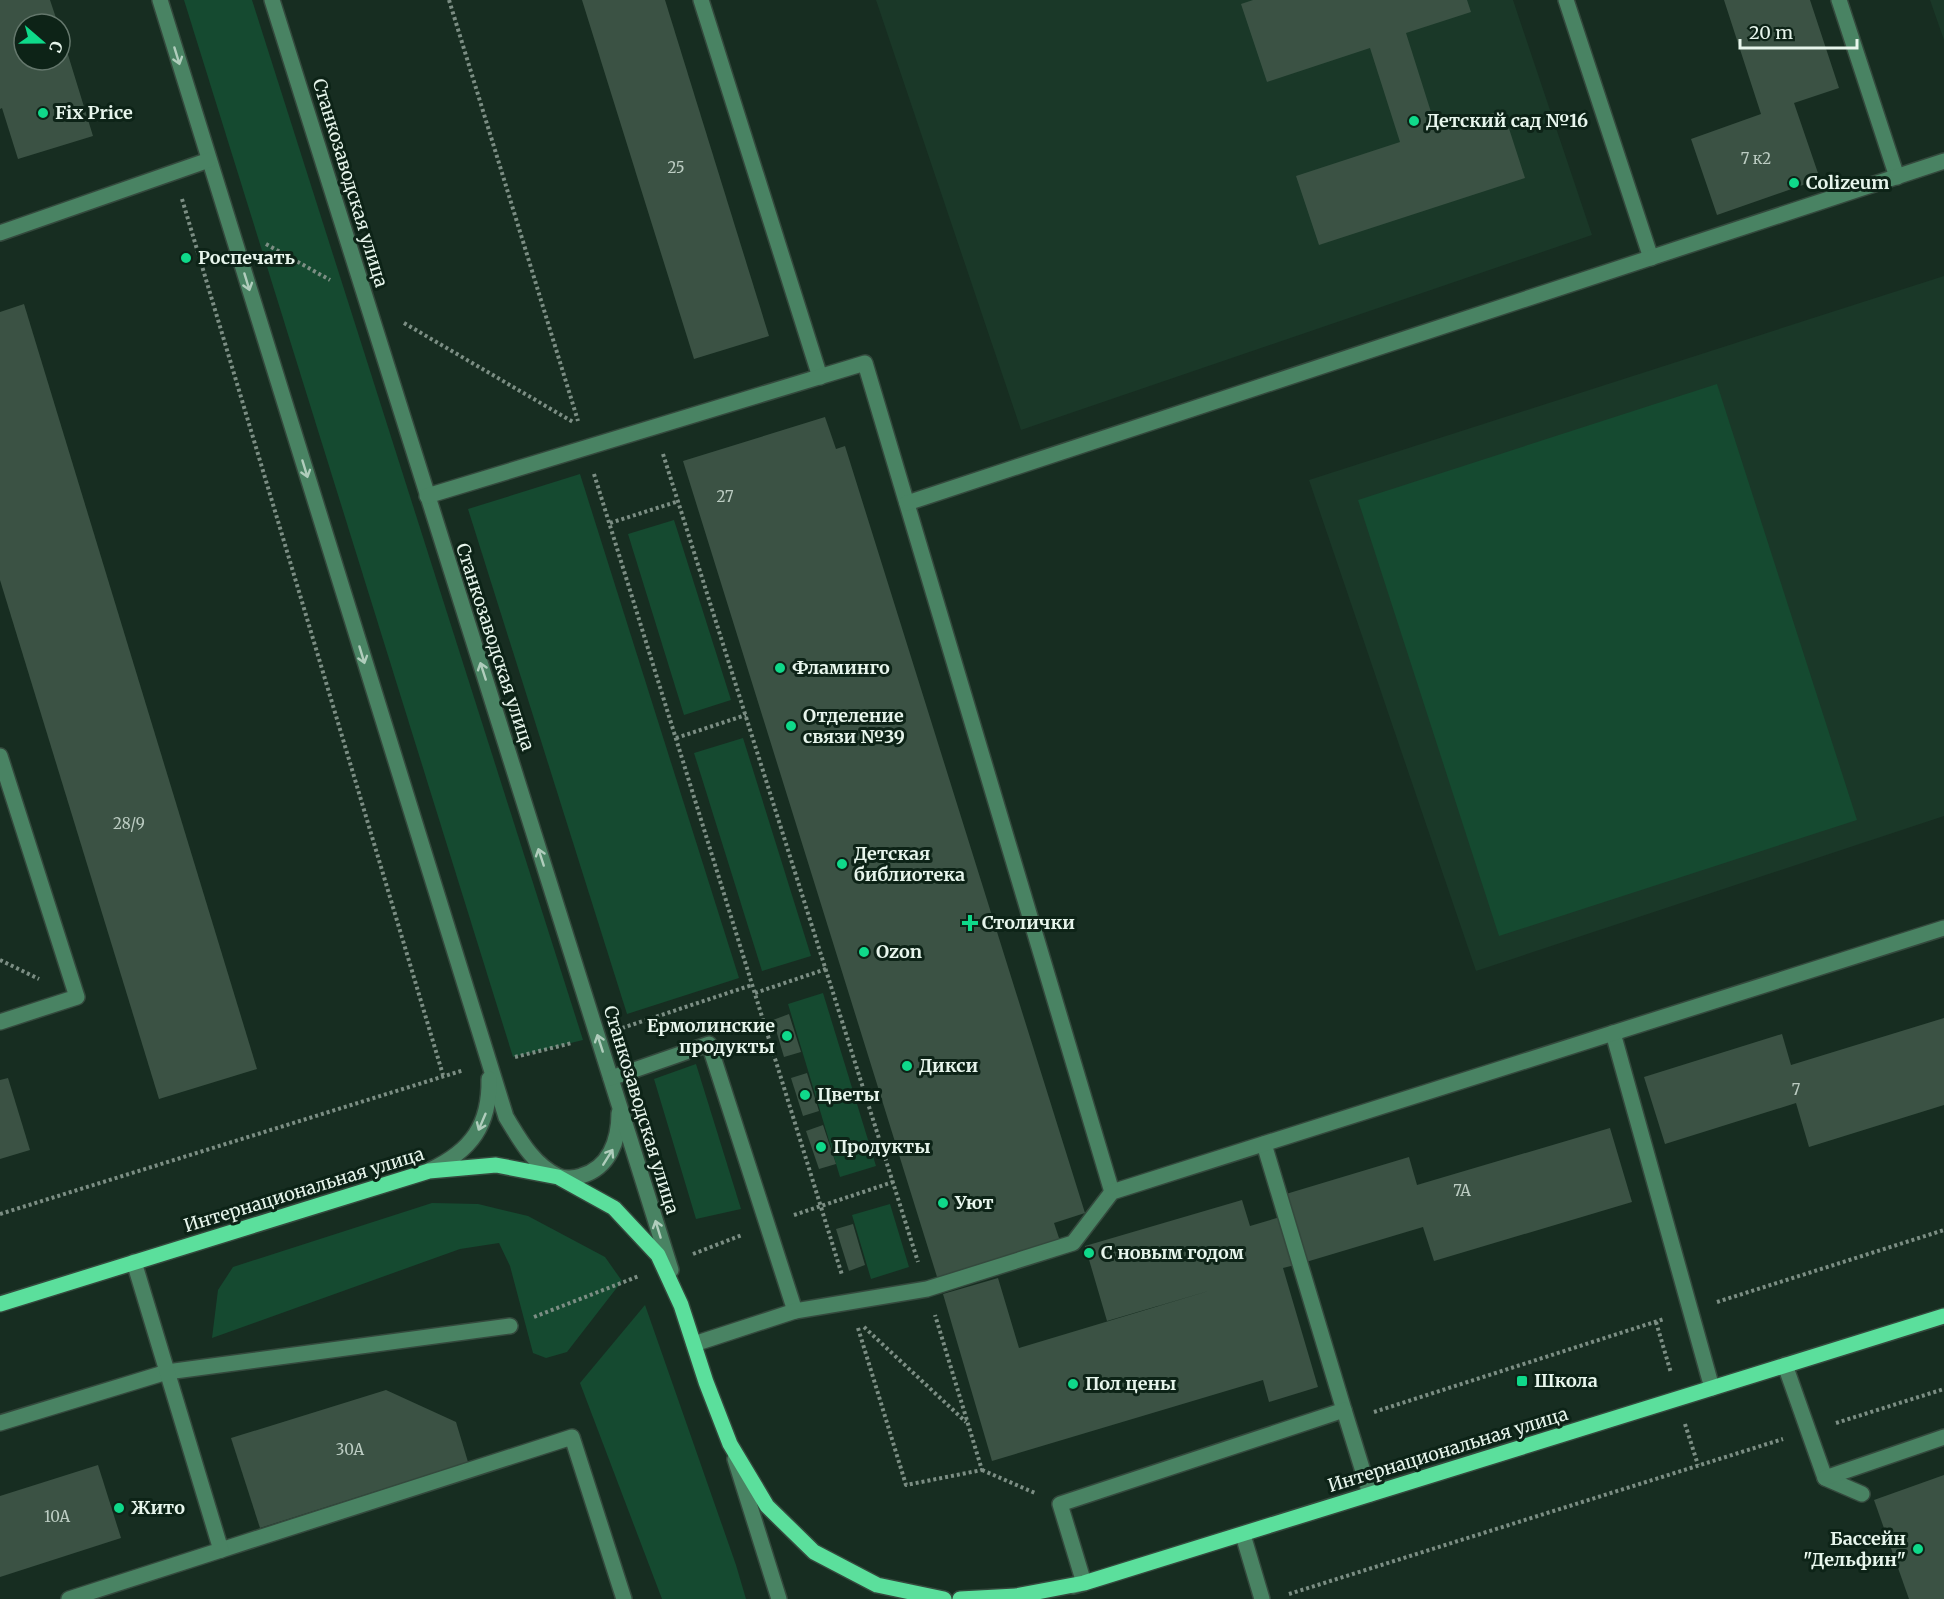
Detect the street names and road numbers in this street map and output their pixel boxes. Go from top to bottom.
street label: Станкозаводская улица [308,76,393,290]
street label: Станкозаводская улица [451,540,540,754]
street label: Станкозаводская улица [599,1003,684,1217]
street label: Интернациональная улица [181,1142,427,1237]
street label: Интернациональная улица [1325,1402,1571,1497]

